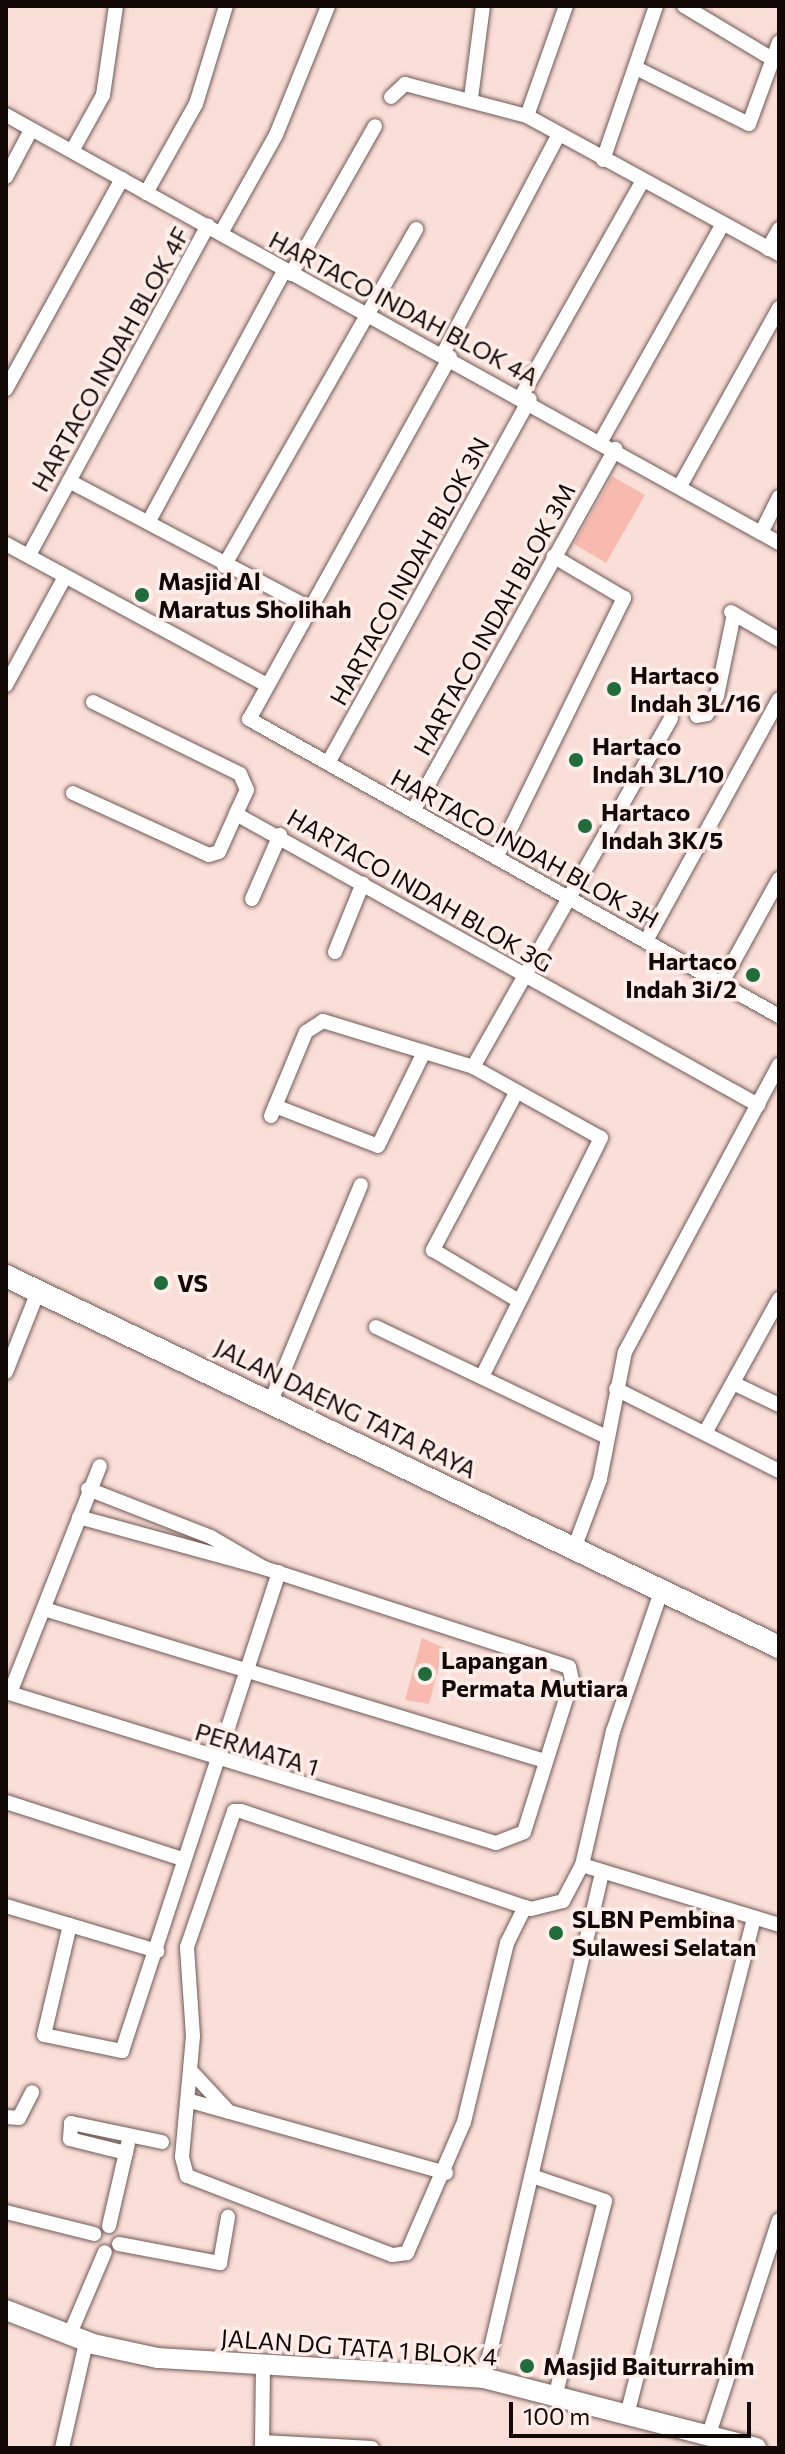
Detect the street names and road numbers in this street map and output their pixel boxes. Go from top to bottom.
street label: HARTACO INDAH BLOK 4F [25,222,195,496]
street label: HARTACO INDAH BLOK 4A [264,225,544,391]
street label: HARTACO INDAH BLOK 3N [323,432,495,710]
street label: HARTACO INDAH BLOK 3M [407,478,581,760]
street label: HARTACO INDAH BLOK 3H [386,762,664,934]
street label: HARTACO INDAH BLOK 3G [282,802,558,978]
street label: JALAN DAENG TATA RAYA [211,1332,481,1484]
street label: PERMATA 1 [192,1717,322,1781]
street label: JALAN DG TATA 1 BLOK 4 [220,2323,498,2371]

